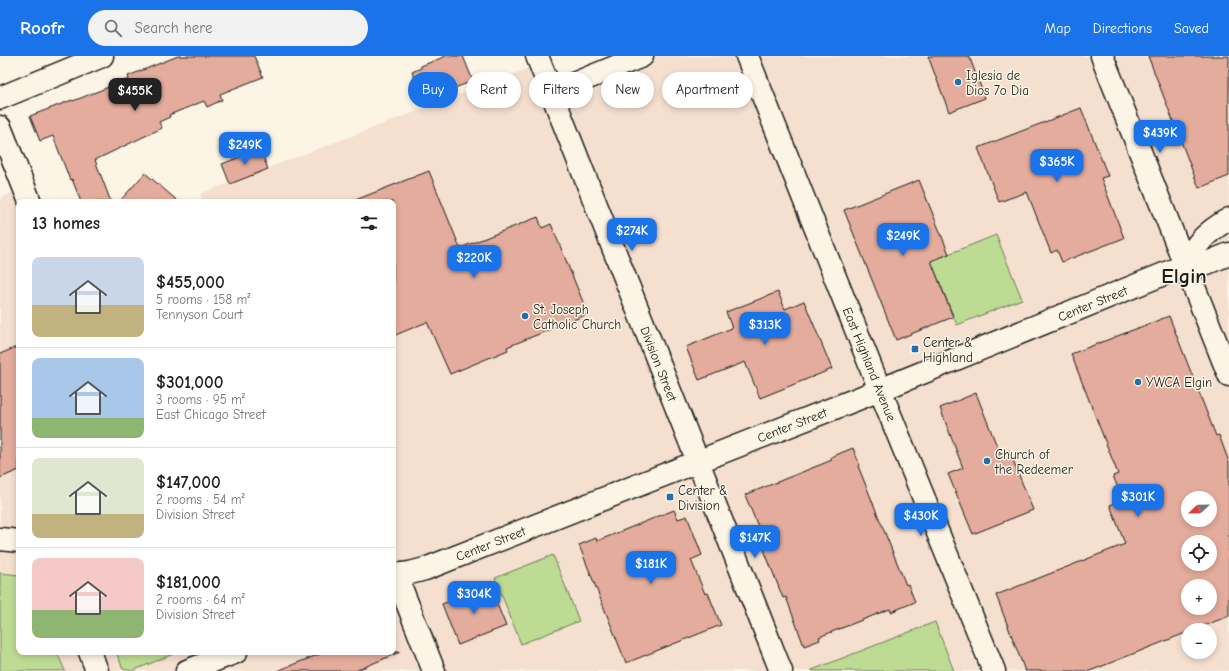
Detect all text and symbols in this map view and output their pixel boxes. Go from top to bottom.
search box [88,10,368,46]
text: Roofr [20,17,64,39]
icon: search [102,17,124,39]
text: Search here [134,19,212,37]
text: Map [1044,20,1071,37]
text: Directions [1093,20,1152,37]
text: Saved [1174,20,1209,37]
place label: Iglesia de Dios 7o Dia [966,68,1029,98]
chip: Buy [408,72,458,108]
chip: Rent [466,72,521,108]
chip: Filters [529,72,593,108]
chip: New [601,72,654,108]
chip: Apartment [662,72,753,108]
marker: Iglesia de Dios 7o Dia [953,77,963,87]
pin: $455K [107,78,163,112]
text: $455K [117,83,153,98]
pin: $439K [1132,120,1188,154]
text: $439K [1143,125,1177,140]
pin: $249K [217,132,273,166]
text: $249K [228,137,262,152]
pin: $365K [1029,149,1085,183]
text: $365K [1039,154,1075,169]
icon: filters [358,212,380,234]
text: 13 homes [32,214,100,233]
pin: $274K [604,218,660,252]
text: $274K [616,223,648,238]
pin: $249K [875,223,931,257]
text: $249K [886,228,920,243]
pin: $220K [446,245,502,279]
text: $220K [456,250,492,265]
district label: Elgin [1161,264,1207,288]
icon: home [64,273,112,321]
text: $455,000 [156,273,225,292]
street label: Center Street [1056,282,1131,325]
text: 5 rooms · 158 m² [156,292,250,307]
place label: St. Joseph Catholic Church [533,302,621,332]
street label: East Highland Avenue [840,305,899,424]
text: Tennyson Court [156,307,243,322]
marker: St. Joseph Catholic Church [520,311,530,321]
pin: $313K [737,312,793,346]
text: $313K [748,317,782,332]
street label: Division Street [637,324,681,404]
place label: Center & Highland [923,335,973,365]
marker: Center & Highland [910,344,920,354]
text: $301,000 [156,373,223,392]
icon: home [64,374,112,422]
place label: YWCA Elgin [1146,375,1212,390]
marker: YWCA Elgin [1133,377,1143,387]
text: 3 rooms · 95 m² [156,392,245,407]
street label: Center Street [755,404,830,446]
text: East Chicago Street [156,407,266,422]
place label: Church of the Redeemer [994,447,1074,477]
marker: Church of the Redeemer [982,456,992,466]
text: $147,000 [156,473,221,492]
icon: home [64,474,112,522]
place label: Center & Division [678,483,727,513]
pin: $301K [1110,484,1166,518]
text: $301K [1121,489,1155,504]
north arrow [1181,491,1217,527]
map controls [1181,491,1217,659]
text: 2 rooms · 54 m² [156,492,245,507]
marker: Center & Division [665,492,675,502]
pin: $430K [893,503,949,537]
text: Division Street [156,507,235,522]
text: $430K [903,508,939,523]
street label: Center Street [454,523,529,564]
pin: $147K [727,525,783,559]
text: $147K [739,530,771,545]
button: locate [1181,535,1217,571]
pin: $181K [623,551,679,585]
text: $181K [635,556,667,571]
text: $181,000 [156,573,221,592]
icon: home [64,574,112,622]
button: + [1181,579,1217,615]
pin: $304K [446,581,502,615]
text: $304K [456,586,492,601]
text: 2 rooms · 64 m² [156,592,245,607]
text: Division Street [156,607,235,622]
button: − [1181,623,1217,659]

